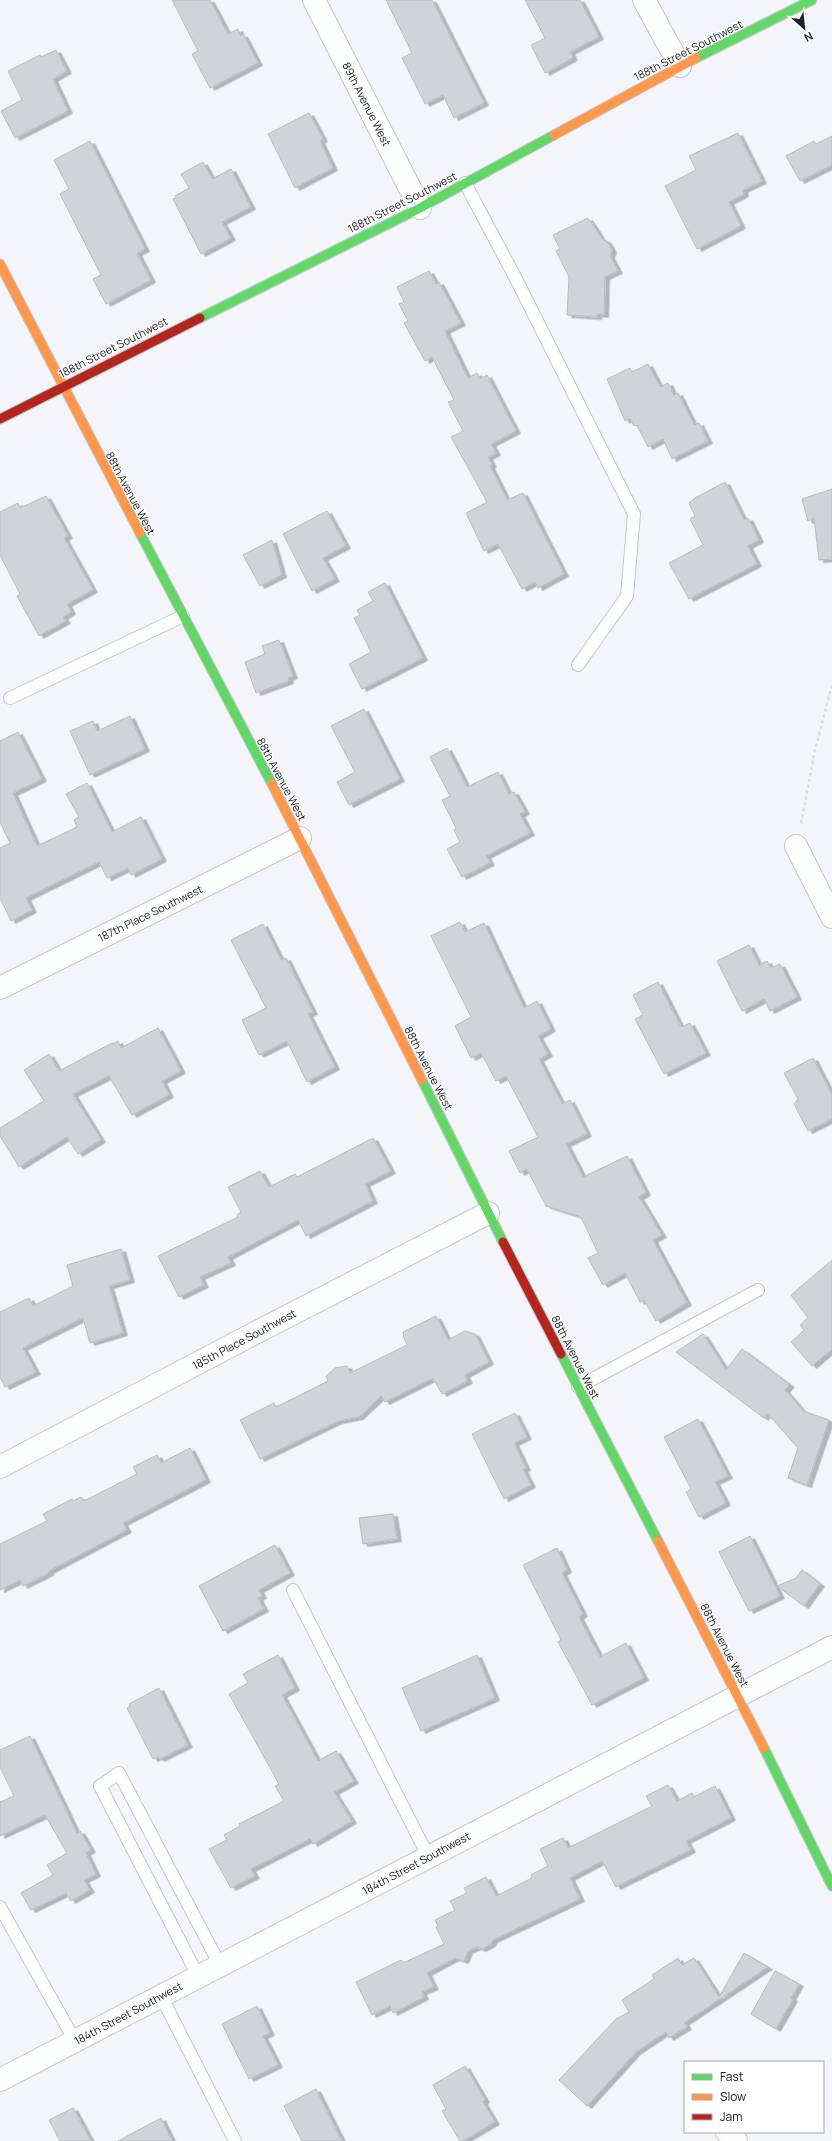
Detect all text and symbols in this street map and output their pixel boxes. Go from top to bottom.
north arrow [784,8,824,48]
street label: 188th Street Southwest [631,16,745,84]
text: N [802,29,816,46]
street label: 89th Avenue West [339,59,395,149]
street label: 188th Street Southwest [345,168,459,236]
street label: 188th Street Southwest [56,313,170,381]
street label: 88th Avenue West [103,449,159,537]
street label: 88th Avenue West [254,735,310,823]
street label: 187th Place Southwest [95,881,205,945]
street label: 88th Avenue West [401,1024,457,1112]
street label: 185th Place Southwest [189,1305,299,1373]
street label: 88th Avenue West [548,1313,604,1401]
street label: 88th Avenue West [697,1601,753,1689]
street label: 184th Street Southwest [359,1828,473,1898]
street label: 184th Street Southwest [71,1978,185,2048]
legend [684,2061,824,2133]
text: Fast [720,2068,744,2085]
text: Slow [720,2088,746,2105]
text: Jam [720,2108,742,2125]

